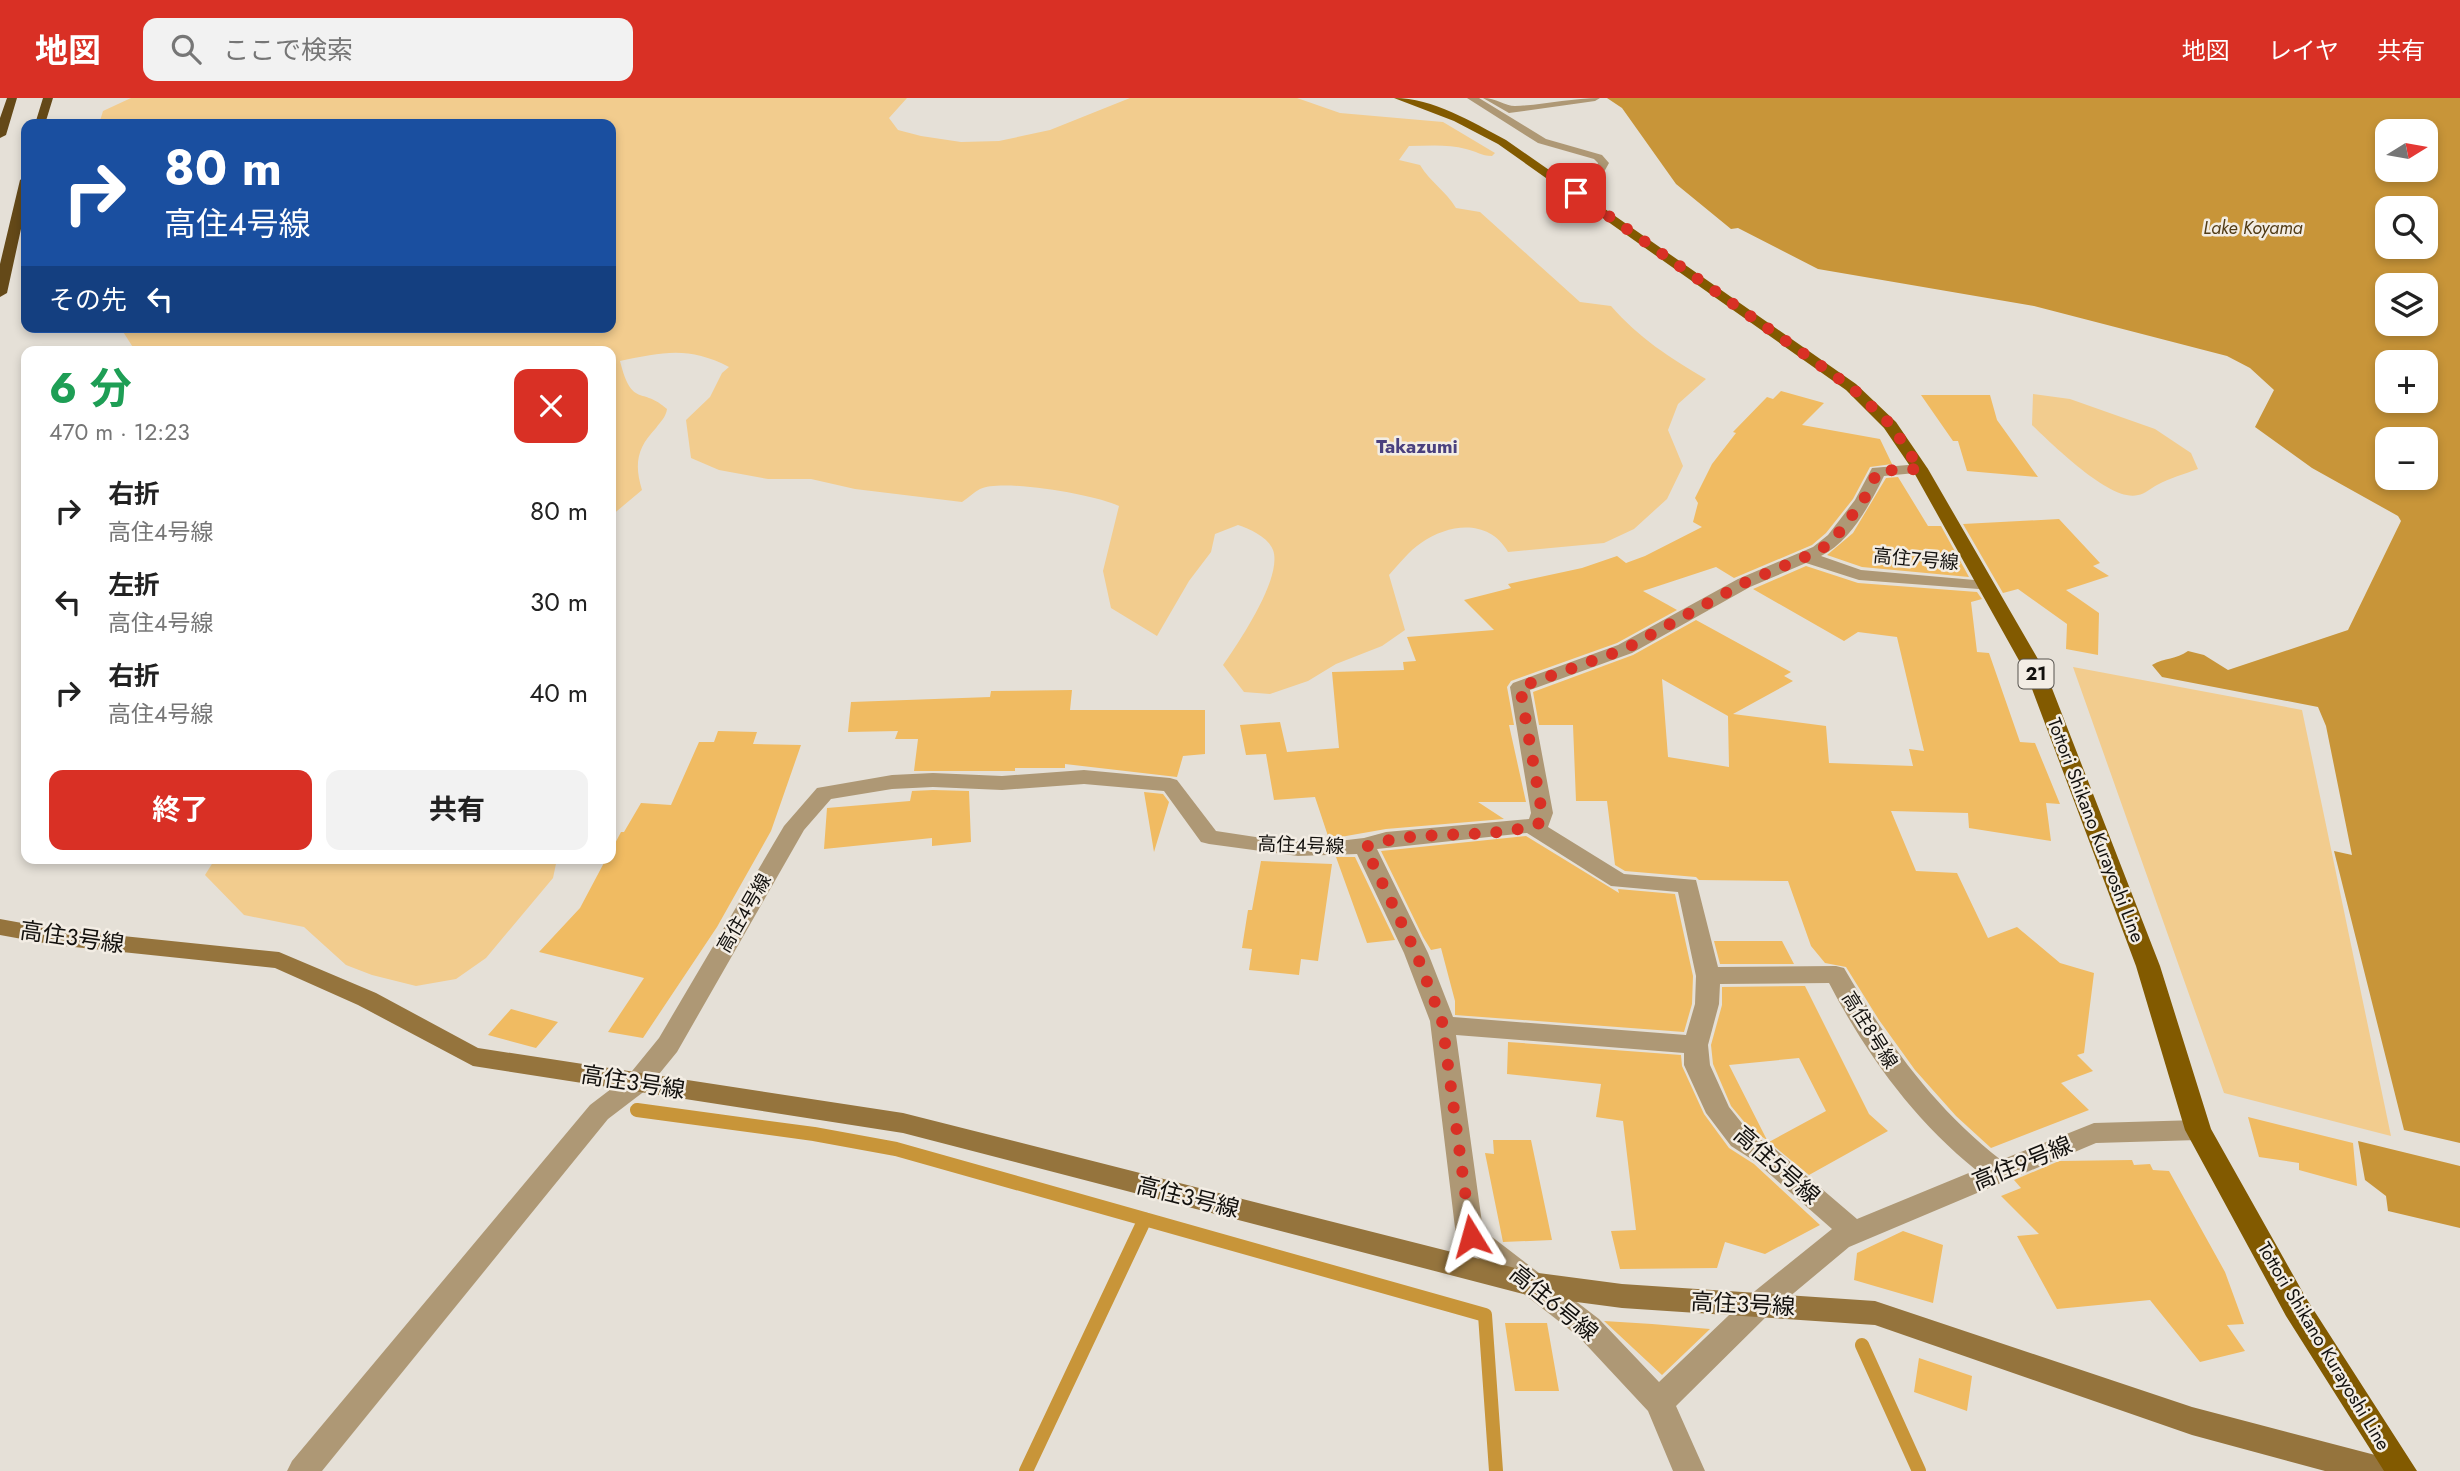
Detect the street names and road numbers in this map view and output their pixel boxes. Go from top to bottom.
street label: 高住7号線 [1872,542,1960,576]
road number: 21 [2018,660,2054,688]
street label: Tottori Shikano Kurayoshi Line [2041,714,2151,946]
street label: 高住4号線 [1257,830,1345,860]
street label: 高住4号線 [711,869,777,957]
street label: 高住3号線 [18,913,126,961]
street label: 高住8号線 [1836,986,1904,1074]
street label: 高住3号線 [579,1057,687,1107]
street label: 高住5号線 [1726,1118,1828,1212]
street label: 高住9号線 [1967,1128,2077,1198]
street label: 高住3号線 [1133,1168,1243,1226]
street label: Tottori Shikano Kurayoshi Line [2251,1237,2397,1455]
street label: 高住6号線 [1502,1257,1606,1349]
street label: 高住3号線 [1690,1284,1796,1324]

